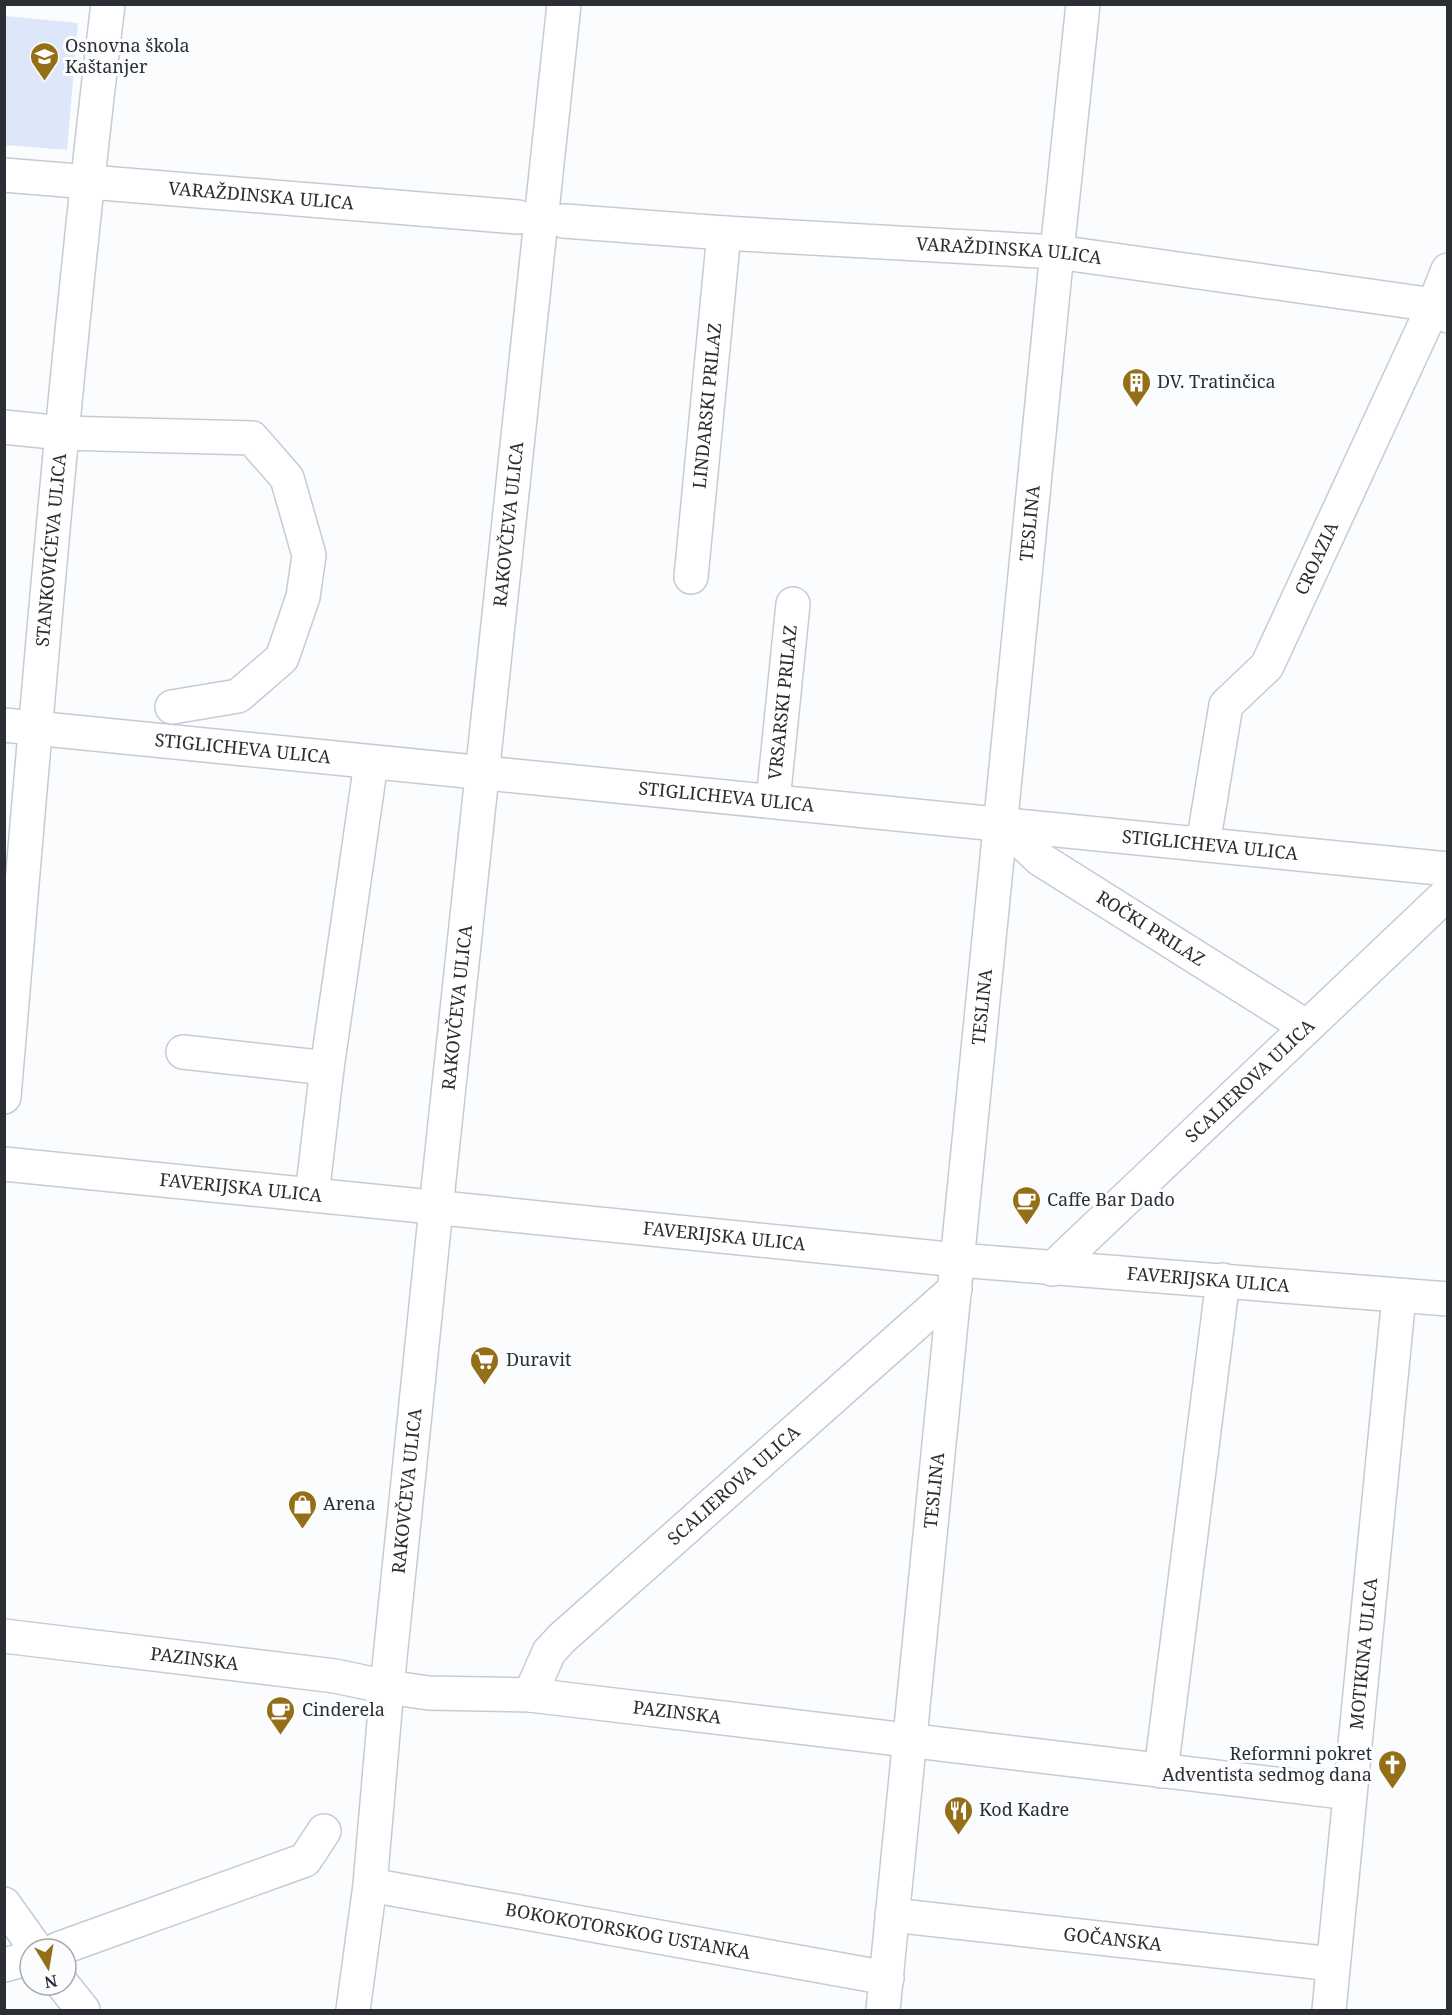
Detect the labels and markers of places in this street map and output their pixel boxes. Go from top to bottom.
place label: Osnovna škola Kaštanjer [65,33,190,78]
school or university icon: Osnovna škola Kaštanjer [28,40,60,82]
building icon: DV. Tratinčica [1120,366,1152,408]
place label: DV. Tratinčica [1157,369,1276,393]
cafe icon: Caffe Bar Dado [1010,1184,1042,1226]
place label: Caffe Bar Dado [1047,1187,1175,1211]
supermarket icon: Duravit [469,1344,501,1386]
place label: Duravit [506,1347,571,1371]
shop icon: Arena [286,1488,318,1530]
place label: Arena [323,1491,376,1515]
cafe icon: Cinderela [265,1694,297,1736]
place label: Cinderela [302,1697,385,1721]
place label: Reformni pokret Adventista sedmog dana [1162,1741,1372,1786]
church icon: Reformni pokret Adventista sedmog dana [1377,1748,1409,1790]
restaurant icon: Kod Kadre [942,1794,974,1836]
place label: Kod Kadre [979,1797,1069,1821]

